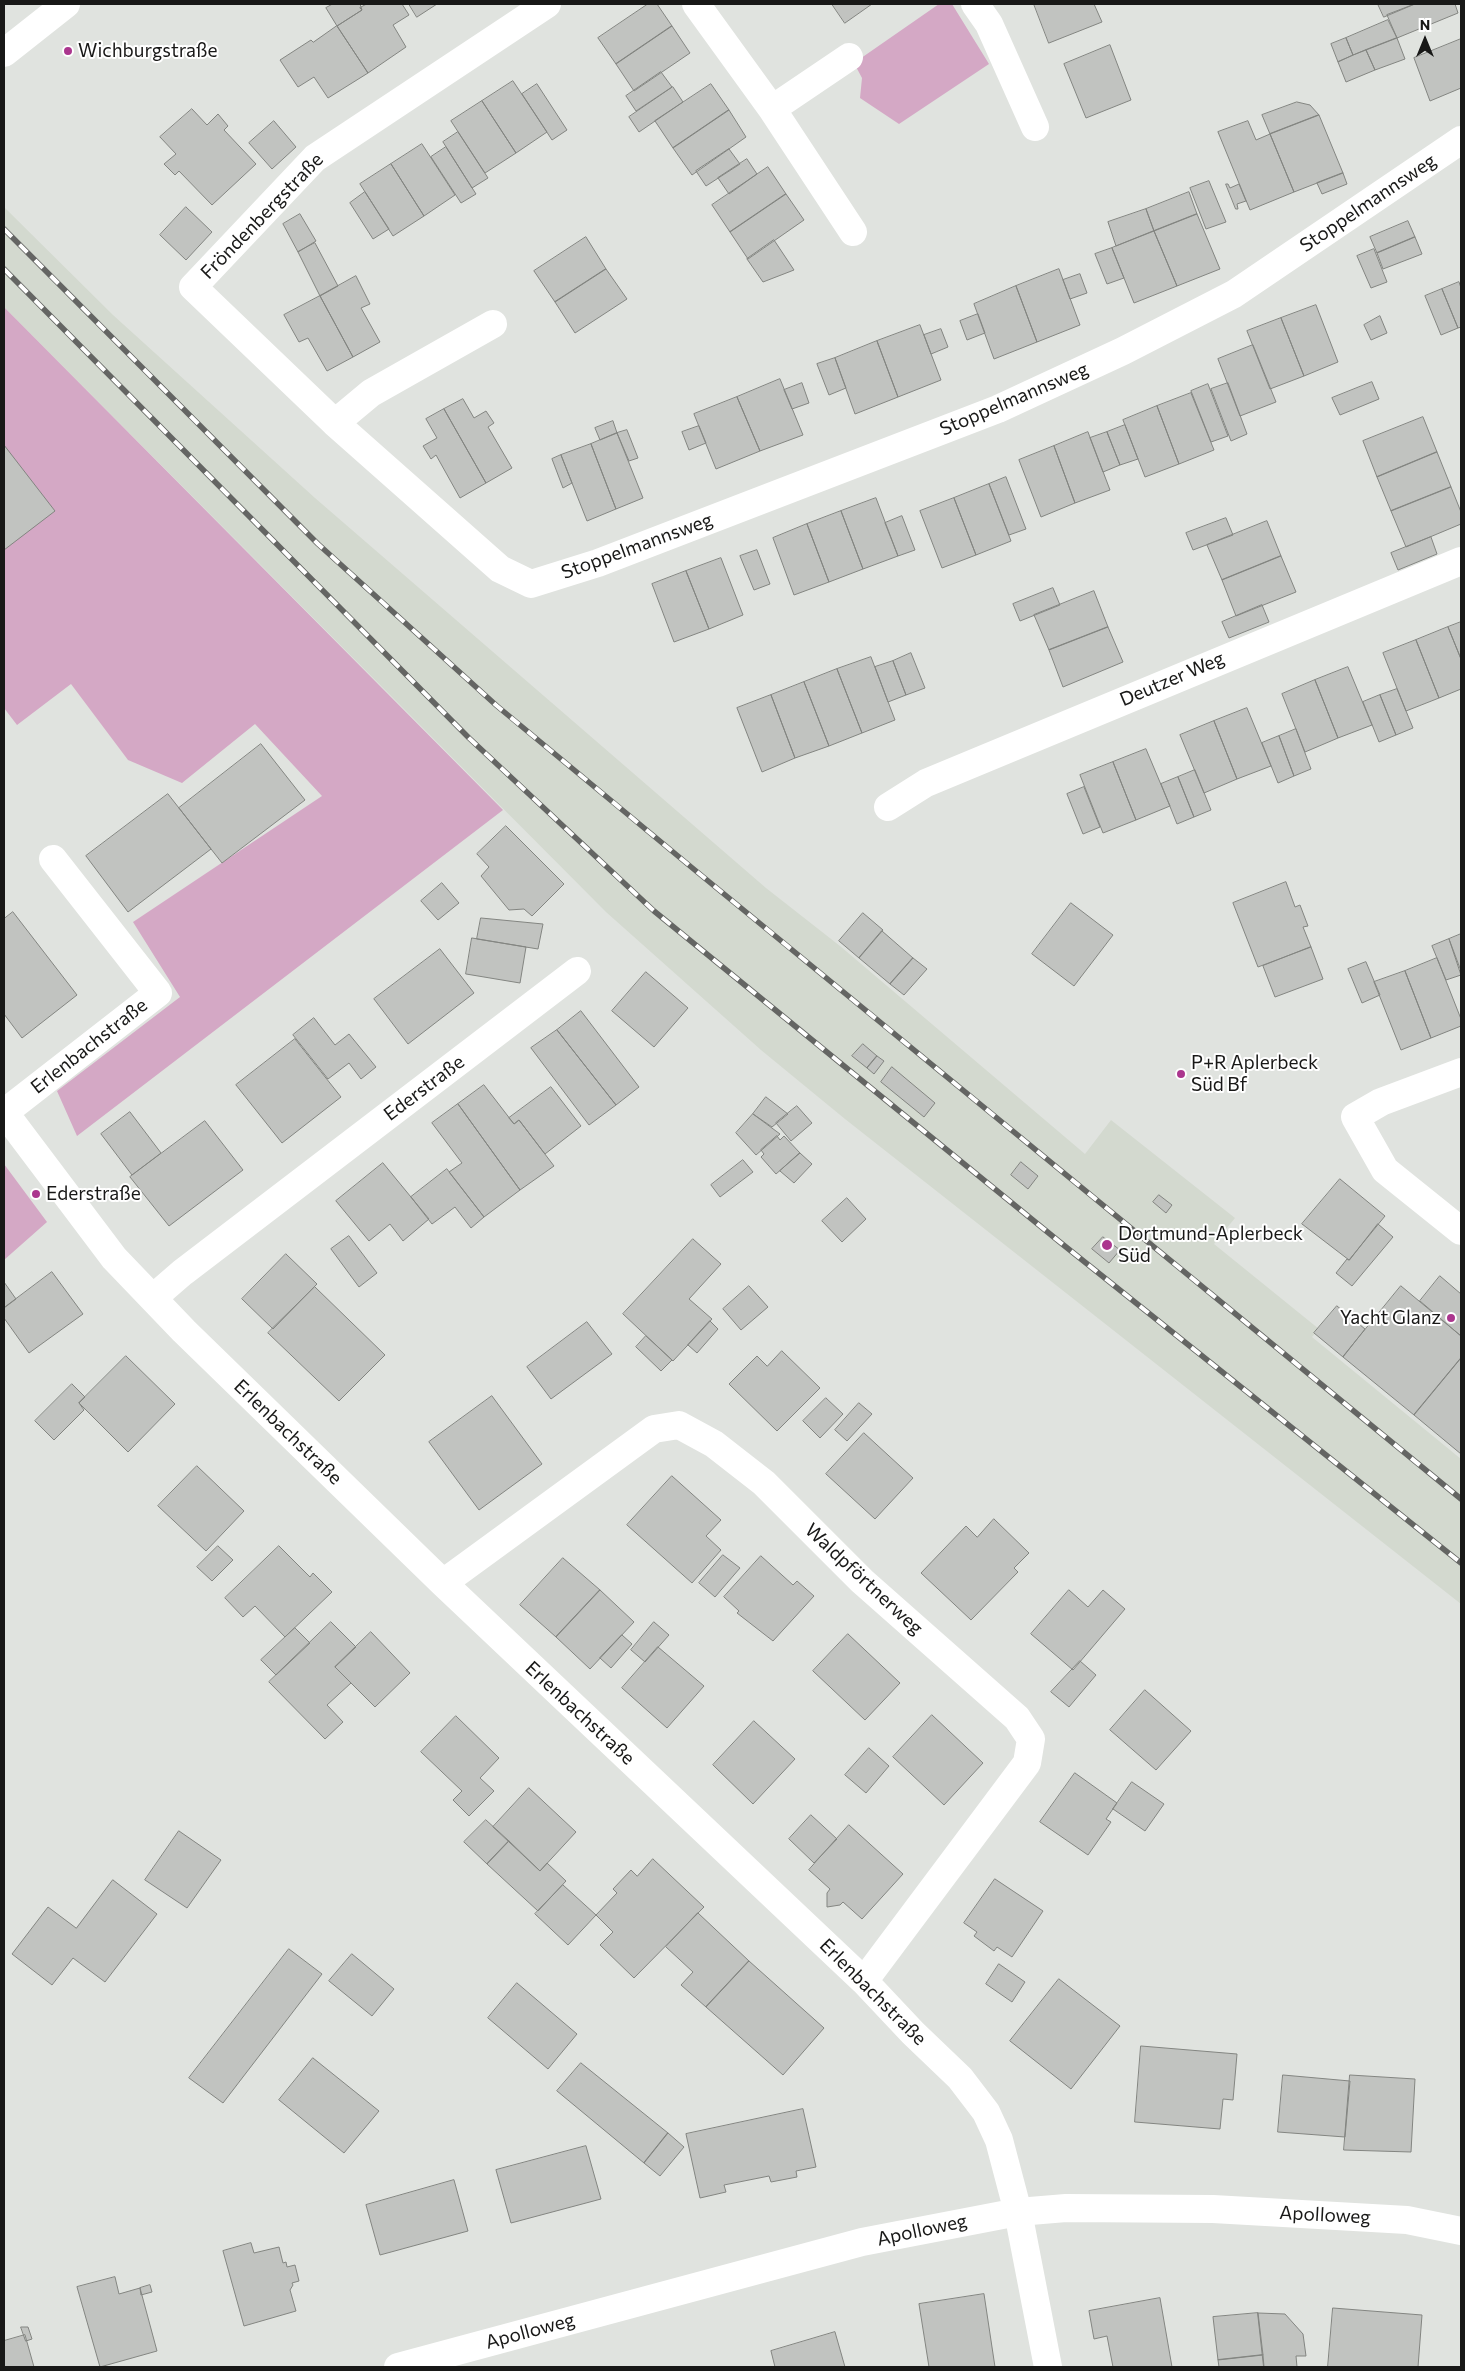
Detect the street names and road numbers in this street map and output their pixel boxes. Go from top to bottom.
street label: Fröndenbergstraße [196,148,328,284]
street label: Stoppelmannsweg [1296,149,1440,257]
street label: Stoppelmannsweg [936,357,1092,441]
street label: Stoppelmannsweg [558,508,716,584]
street label: Deutzer Weg [1116,647,1228,711]
street label: Erlenbachstraße [26,994,152,1098]
street label: Ederstraße [379,1050,469,1126]
street label: Erlenbachstraße [229,1375,347,1489]
street label: Waldpförtnerweg [800,1519,928,1639]
street label: Erlenbachstraße [521,1656,639,1770]
street label: Erlenbachstraße [815,1934,931,2050]
street label: Apolloweg [1279,2201,1371,2229]
street label: Apolloweg [875,2209,969,2251]
street label: Apolloweg [483,2308,577,2354]

